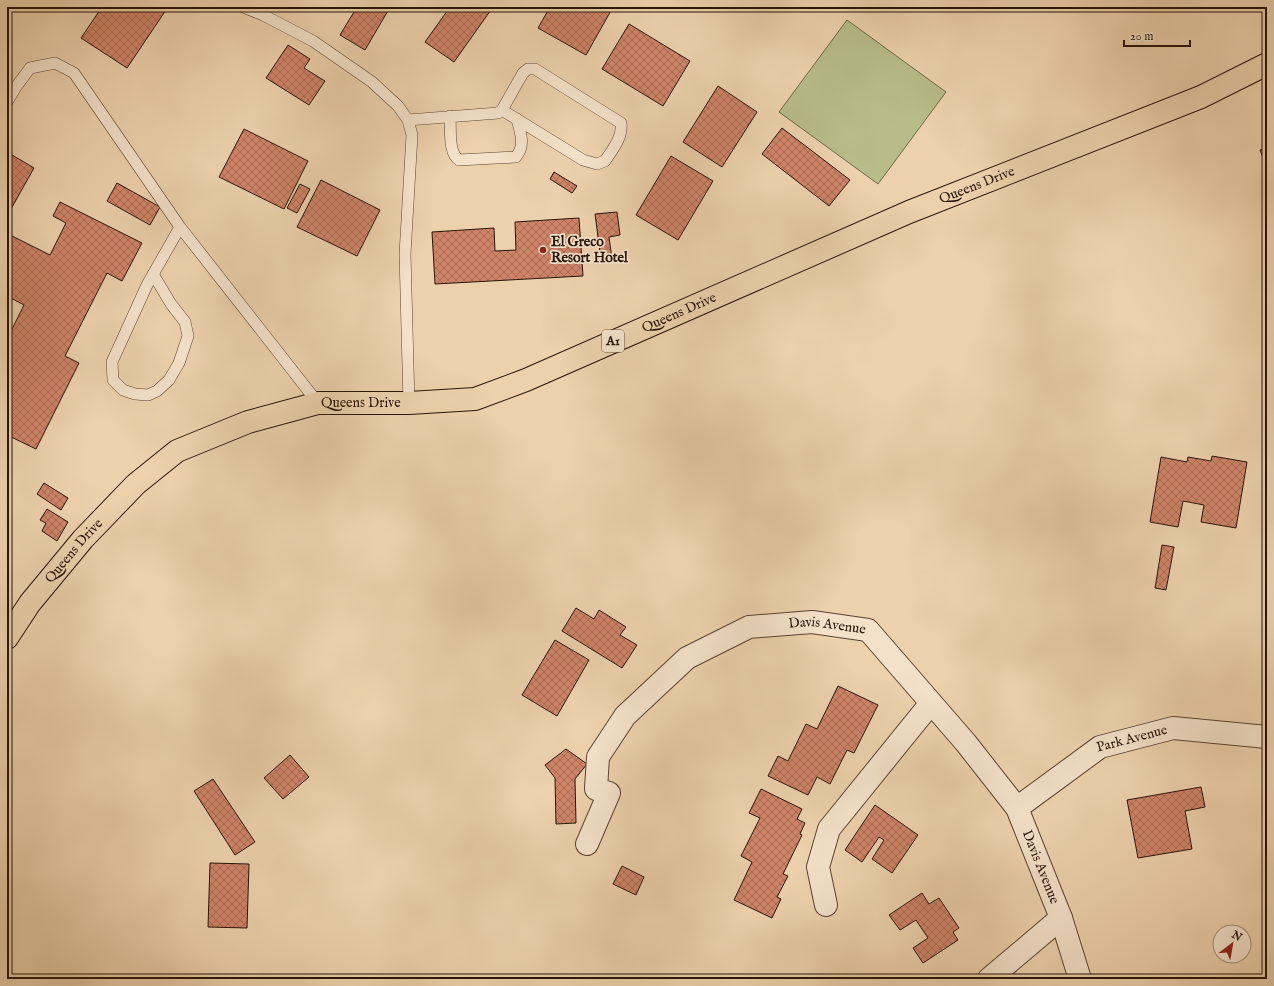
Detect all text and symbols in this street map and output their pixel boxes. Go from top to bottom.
scale bar [1124,22,1190,48]
text: 20 m [1130,29,1153,44]
street label: Queens Drive [937,162,1018,208]
place label: El Greco Resort Hotel [551,233,629,267]
marker: El Greco Resort Hotel [538,245,548,255]
street label: Queens Drive [639,288,720,337]
road number: A1 [602,330,624,352]
street label: Queens Drive [321,394,401,412]
street label: Queens Drive [41,514,107,587]
street label: Davis Avenue [788,613,868,639]
street label: Park Avenue [1095,721,1170,757]
street label: Davis Avenue [1018,827,1064,907]
north arrow [1212,924,1252,964]
text: N [1228,927,1245,945]

